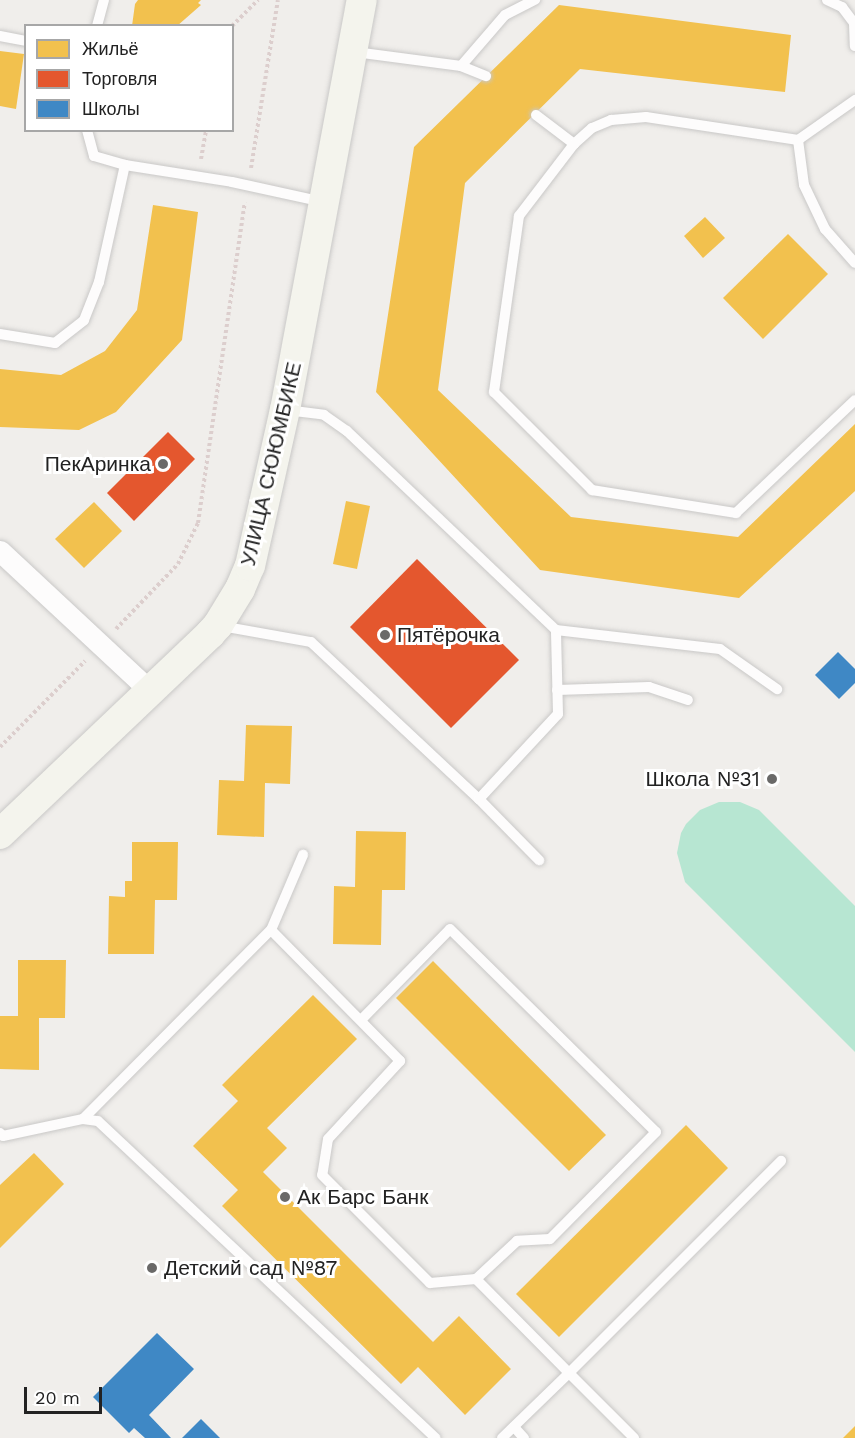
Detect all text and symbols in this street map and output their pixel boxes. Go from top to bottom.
legend [24,24,234,132]
text: Жильё [82,38,139,59]
text: Торговля [82,68,157,89]
text: Школы [82,98,140,119]
street label: УЛИЦА СЮЮМБИКЕ [235,360,307,568]
place label: ПекАринка [45,451,151,477]
marker: ПекАринка [156,457,170,471]
place label: Пятёрочка [397,622,500,648]
marker: Пятёрочка [378,628,392,642]
place label: Школа №31 [646,766,760,792]
marker: Школа №31 [765,772,779,786]
place label: Ак Барс Банк [297,1184,428,1210]
marker: Ак Барс Банк [278,1190,292,1204]
place label: Детский сад №87 [164,1255,337,1281]
marker: Детский сад №87 [145,1261,159,1275]
scale bar [27,1375,105,1413]
text: 20 m [35,1387,80,1408]

